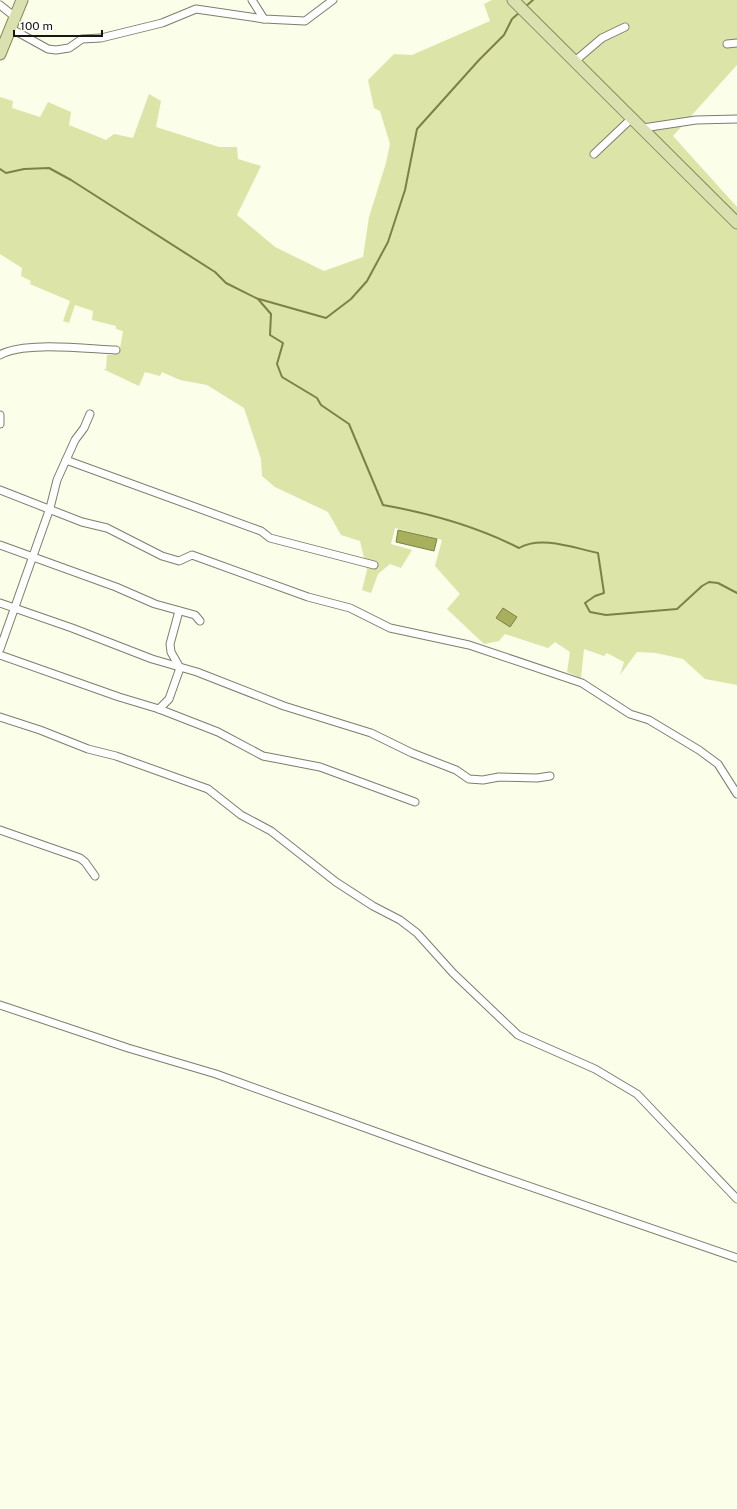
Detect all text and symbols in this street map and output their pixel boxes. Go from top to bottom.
scale bar [14,12,102,38]
text: 100 m [20,19,53,33]

